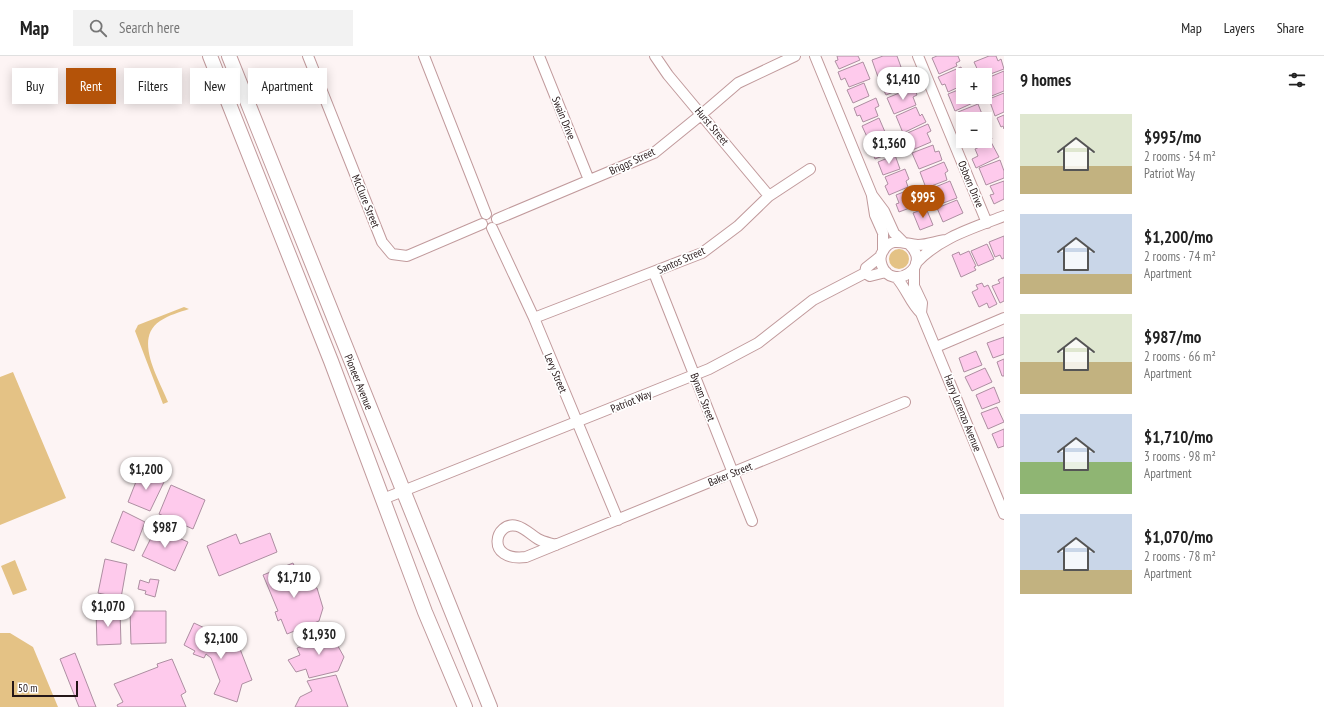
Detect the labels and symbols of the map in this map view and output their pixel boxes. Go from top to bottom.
pin: $1,410 [870,67,936,101]
street label: Swain Drive [549,94,579,142]
street label: Hurst Street [692,104,732,148]
pin: $1,360 [856,131,922,165]
street label: Briggs Street [607,144,657,178]
street label: Osborn Drive [955,159,987,210]
street label: McClure Street [349,172,383,230]
pin: $995 [899,185,947,219]
street label: Santos Street [655,243,707,277]
street label: Levy Street [541,351,571,395]
street label: Pioneer Avenue [341,352,377,412]
street label: Bynam Street [687,371,719,423]
street label: Harry Lorenzo Avenue [941,372,985,454]
street label: Patriot Way [608,386,654,416]
pin: $1,200 [113,457,179,491]
street label: Baker Street [706,459,754,489]
pin: $987 [141,515,189,549]
pin: $1,710 [261,565,327,599]
pin: $1,070 [75,594,141,628]
pin: $1,930 [286,622,352,656]
pin: $2,100 [188,626,254,660]
scale bar [12,679,78,698]

